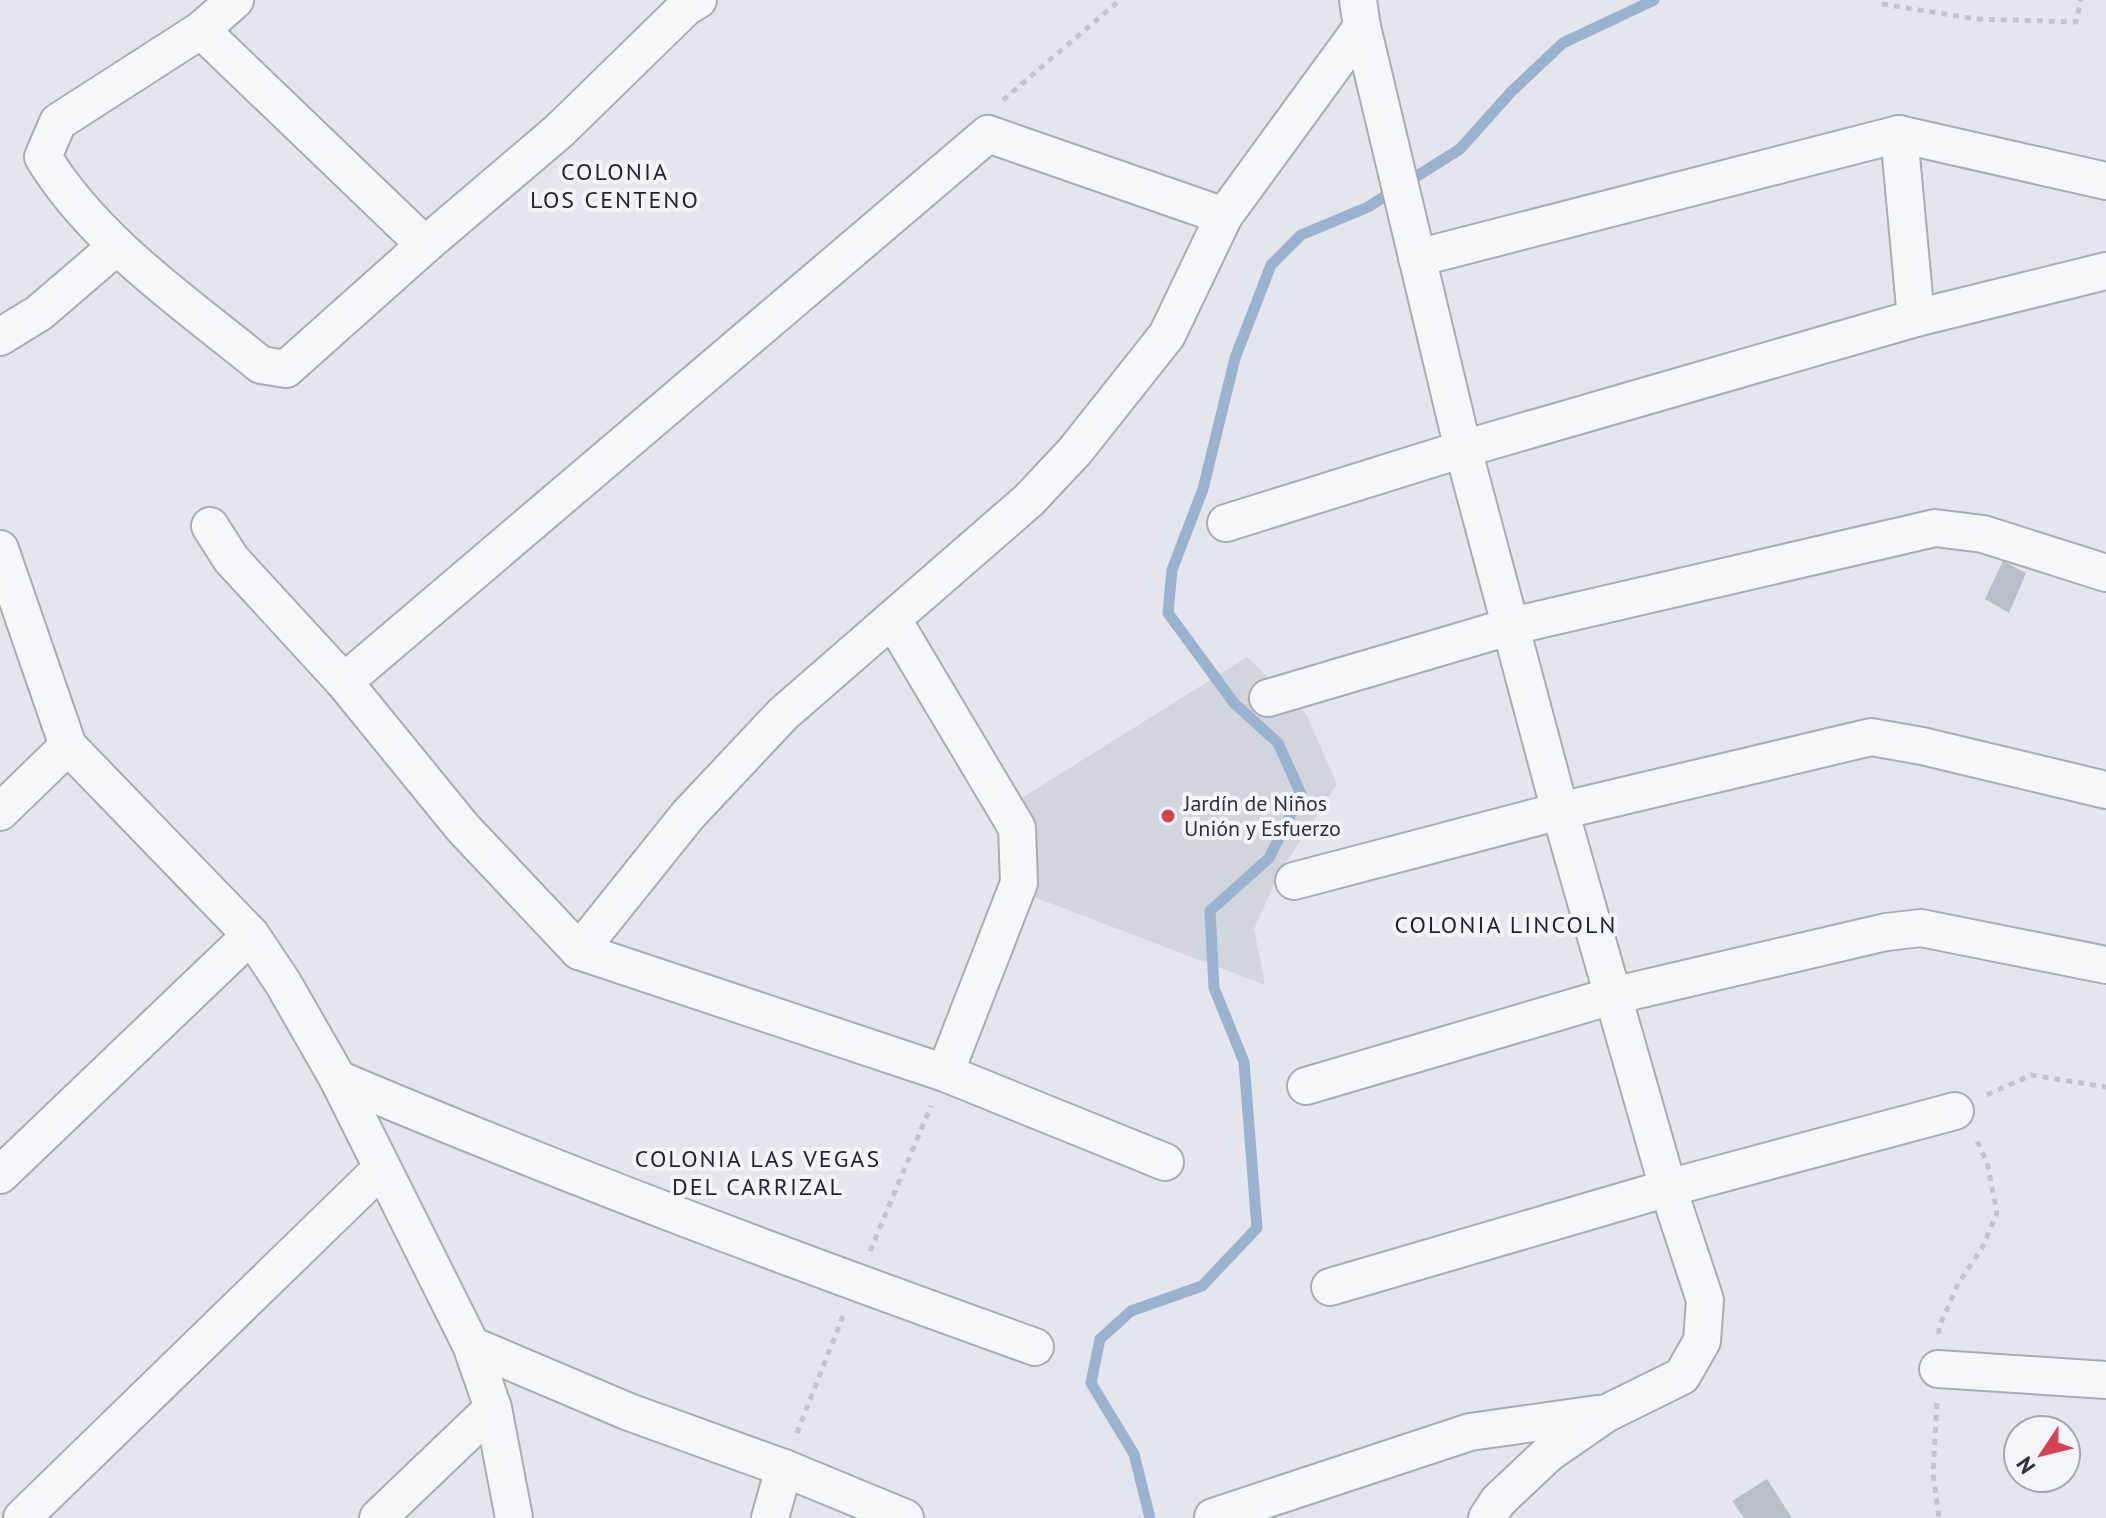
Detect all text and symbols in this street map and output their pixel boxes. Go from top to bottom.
district label: COLONIA LOS CENTENO [530,156,700,215]
place label: Jardín de Niños Unión y Esfuerzo [1183,789,1341,842]
marker: Jardín de Niños Unión y Esfuerzo [1159,807,1177,825]
district label: COLONIA LINCOLN [1395,909,1617,940]
district label: COLONIA LAS VEGAS DEL CARRIZAL [635,1143,881,1202]
north arrow [2002,1414,2082,1494]
text: N [2010,1452,2041,1479]

